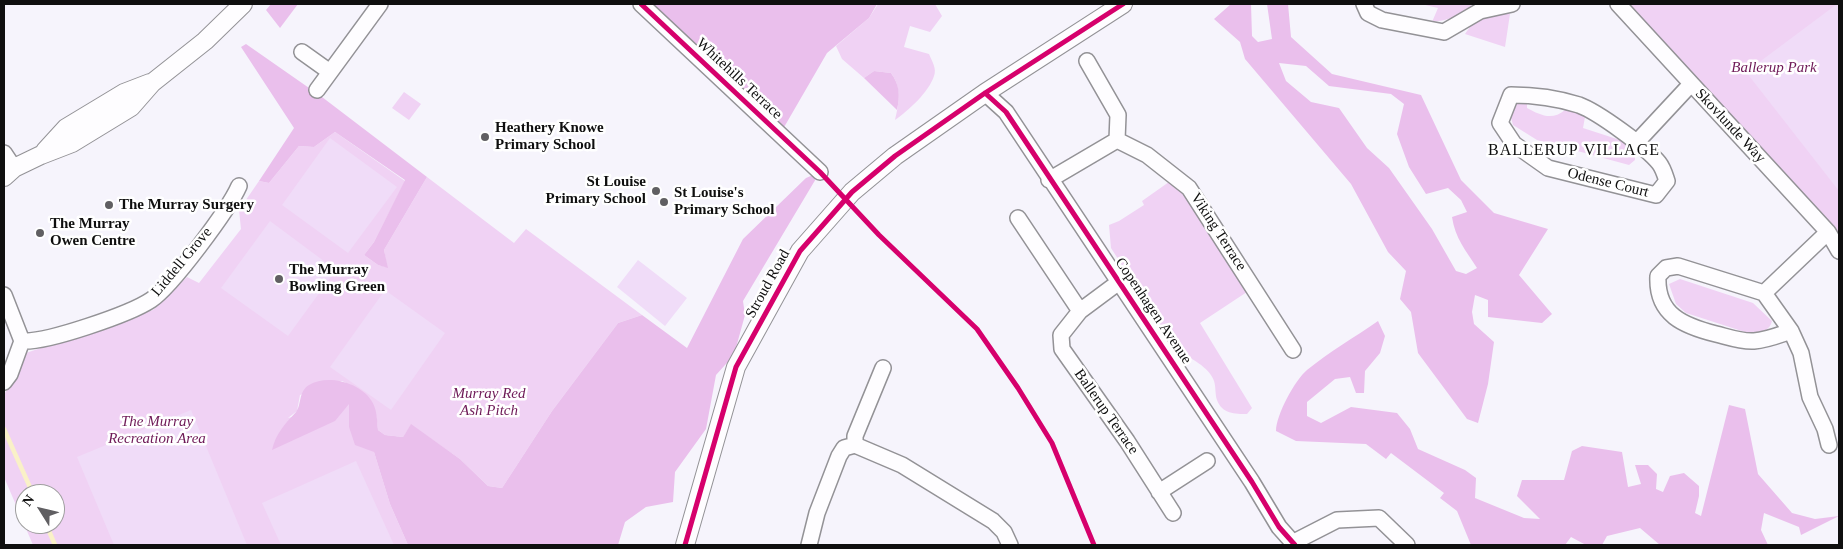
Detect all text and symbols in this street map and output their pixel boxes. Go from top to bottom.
street label: Whitehills Terrace [692,35,786,123]
park label: Ballerup Park [1731,59,1817,77]
street label: Skovlunde Way [1691,85,1769,167]
place label: Heathery Knowe Primary School [495,119,604,154]
marker: Heathery Knowe Primary School [479,131,491,143]
district label: BALLERUP VILLAGE [1486,141,1662,161]
street label: Odense Court [1566,164,1650,202]
place label: St Louise Primary School [546,173,646,208]
place label: St Louise's Primary School [674,184,774,219]
marker: St Louise Primary School [650,185,662,197]
street label: Viking Terrace [1186,190,1250,274]
place label: The Murray Surgery [119,196,254,214]
marker: St Louise's Primary School [658,196,670,208]
marker: The Murray Surgery [103,199,115,211]
place label: The Murray Owen Centre [50,215,135,250]
street label: Liddell Grove [148,224,216,300]
marker: The Murray Owen Centre [34,227,46,239]
street label: Stroud Road [742,247,794,321]
street label: Copenhagen Avenue [1111,254,1195,368]
place label: The Murray Bowling Green [289,261,385,296]
marker: The Murray Bowling Green [273,273,285,285]
street label: Ballerup Terrace [1070,366,1142,458]
park label: Murray Red Ash Pitch [453,385,525,420]
park label: The Murray Recreation Area [108,413,206,448]
north arrow [15,484,65,534]
text: N [19,492,37,509]

